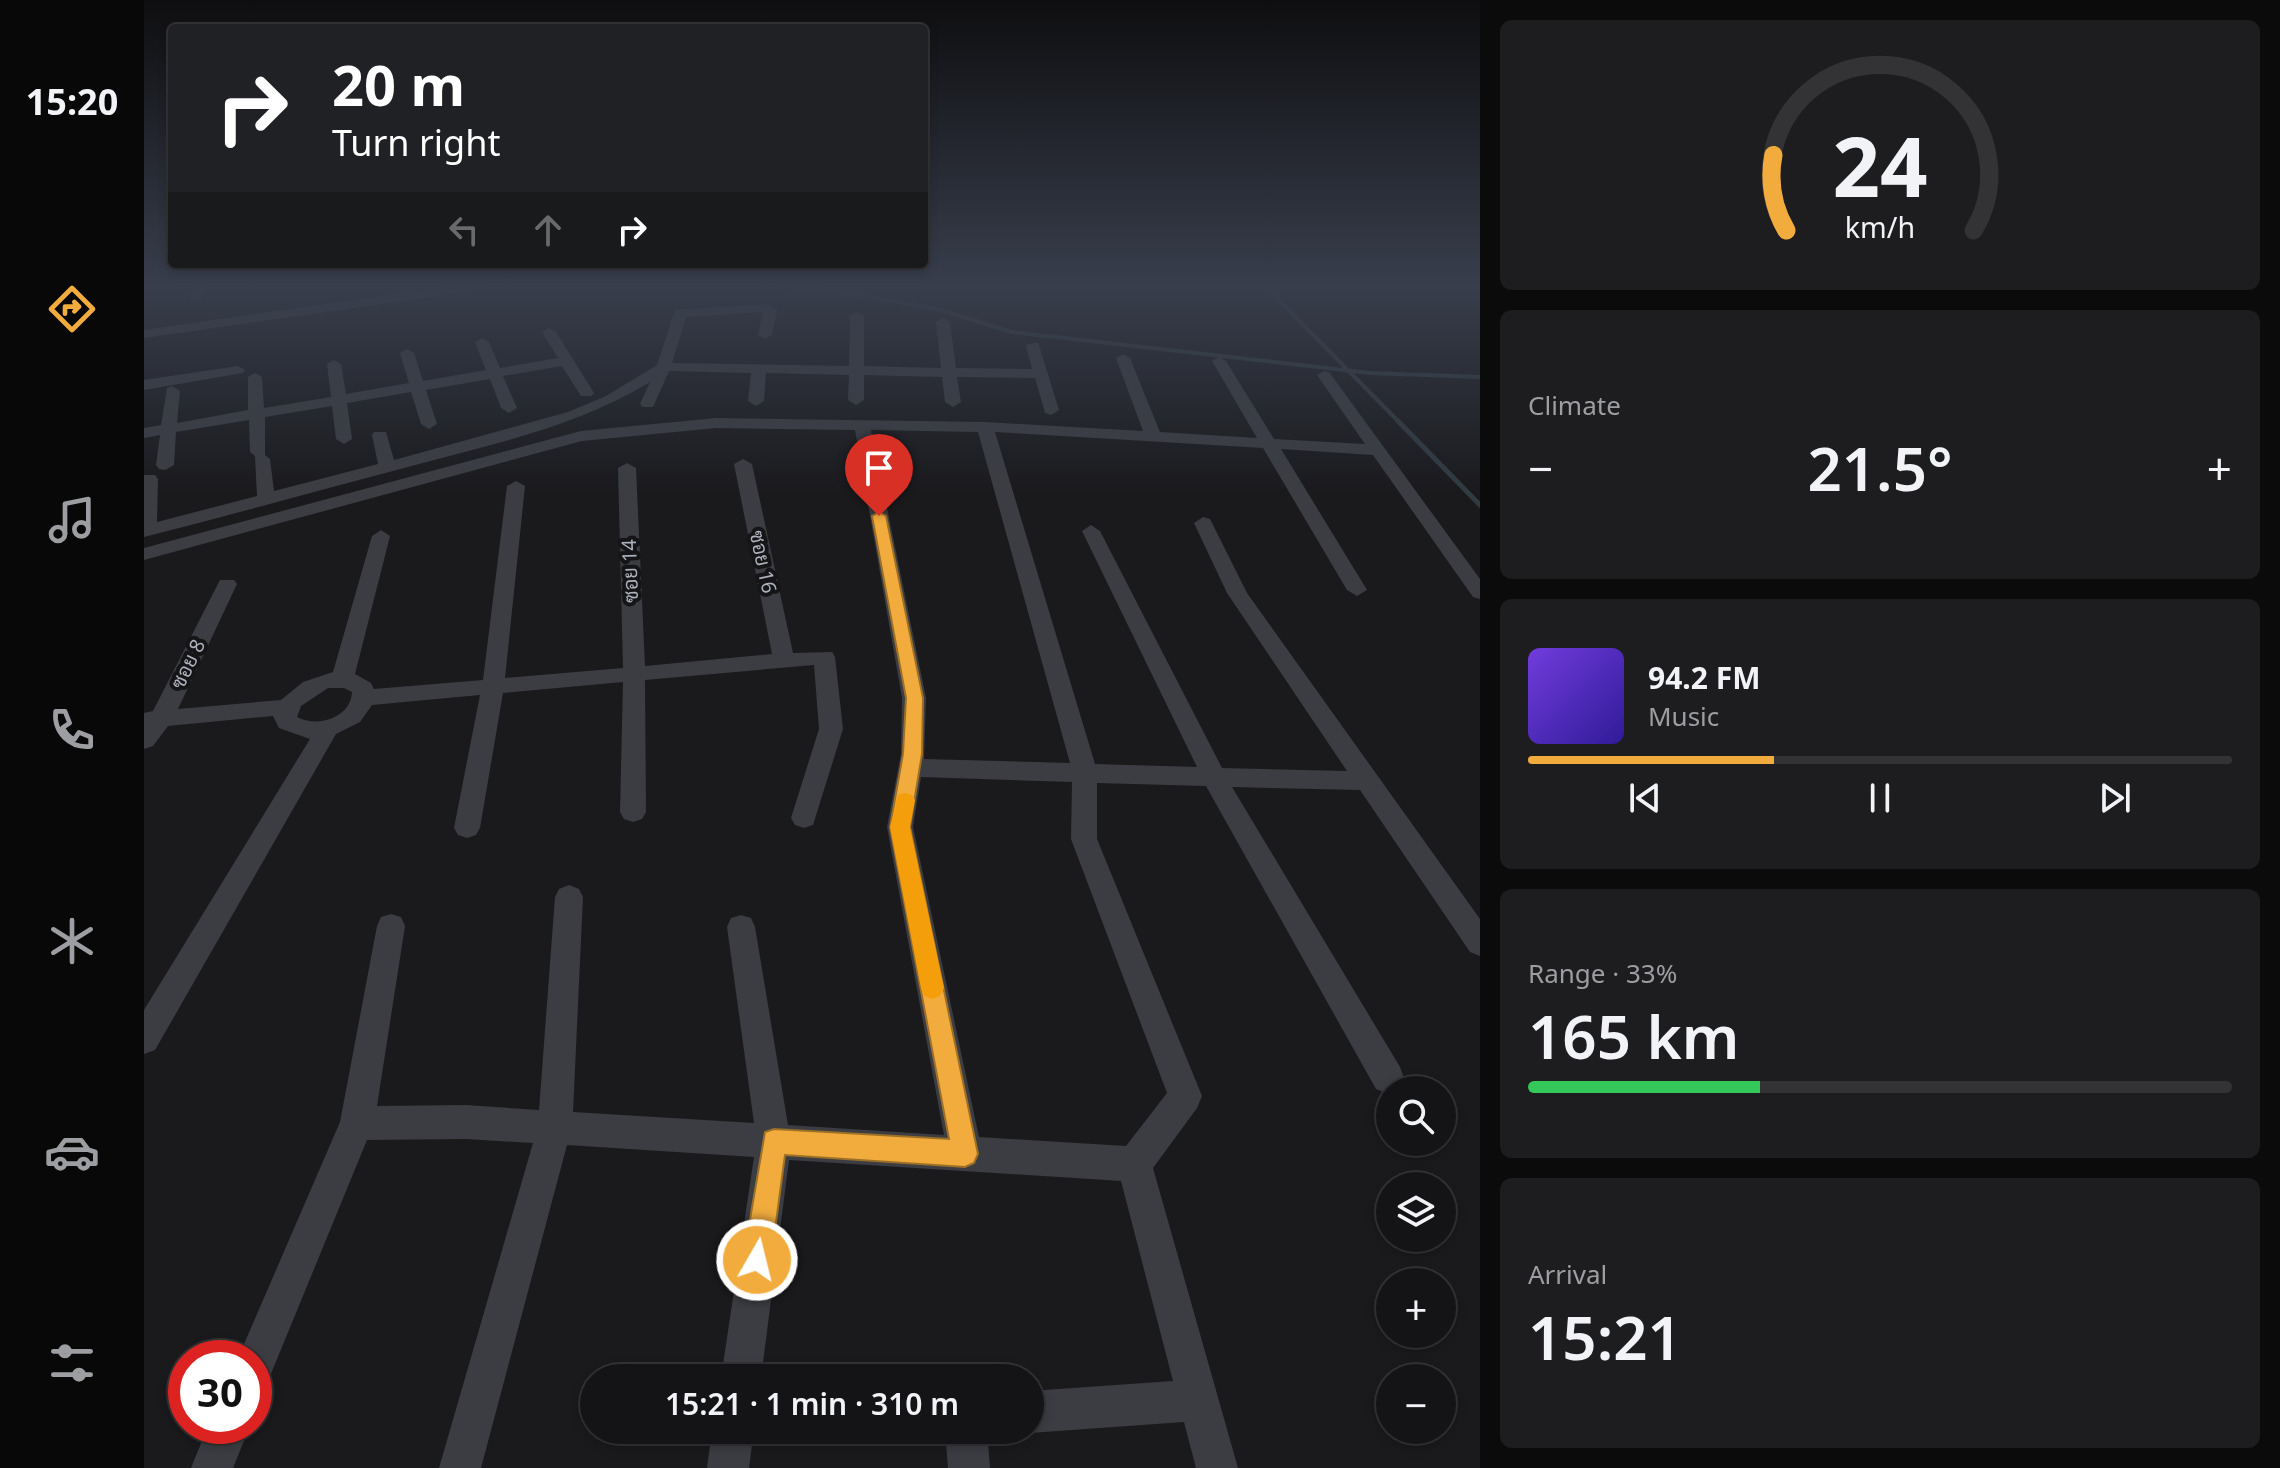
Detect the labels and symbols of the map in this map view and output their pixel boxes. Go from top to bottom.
pin [845,434,913,516]
street label: ซอย 16 [744,528,783,596]
street label: ซอย 14 [615,538,644,603]
street label: ซอย 8 [164,634,211,693]
position arrow [715,1218,799,1302]
speed limit sign: 30 [168,1340,272,1444]

